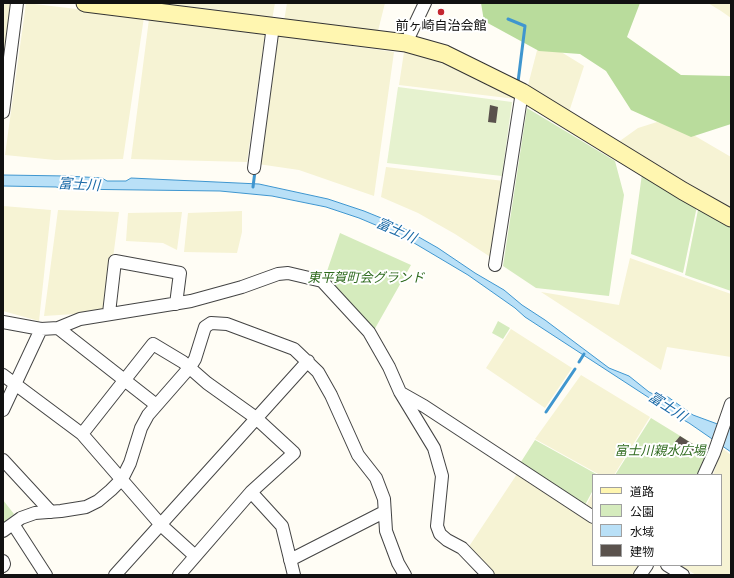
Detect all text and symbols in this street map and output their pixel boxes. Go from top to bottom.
marker: 前ヶ崎自治会館 [436,7,446,17]
place label: 前ヶ崎自治会館 [396,18,486,34]
water label: 富士川 [58,176,100,194]
water label: 富士川 [373,215,419,247]
park label: 東平賀町会グランド [308,270,424,286]
water label: 富士川 [645,389,689,425]
park label: 富士川親水広場 [615,443,705,459]
legend [592,474,722,566]
text: 道路 [630,485,654,499]
text: 公園 [630,505,654,519]
text: 水域 [630,525,654,539]
text: 建物 [630,545,654,559]

